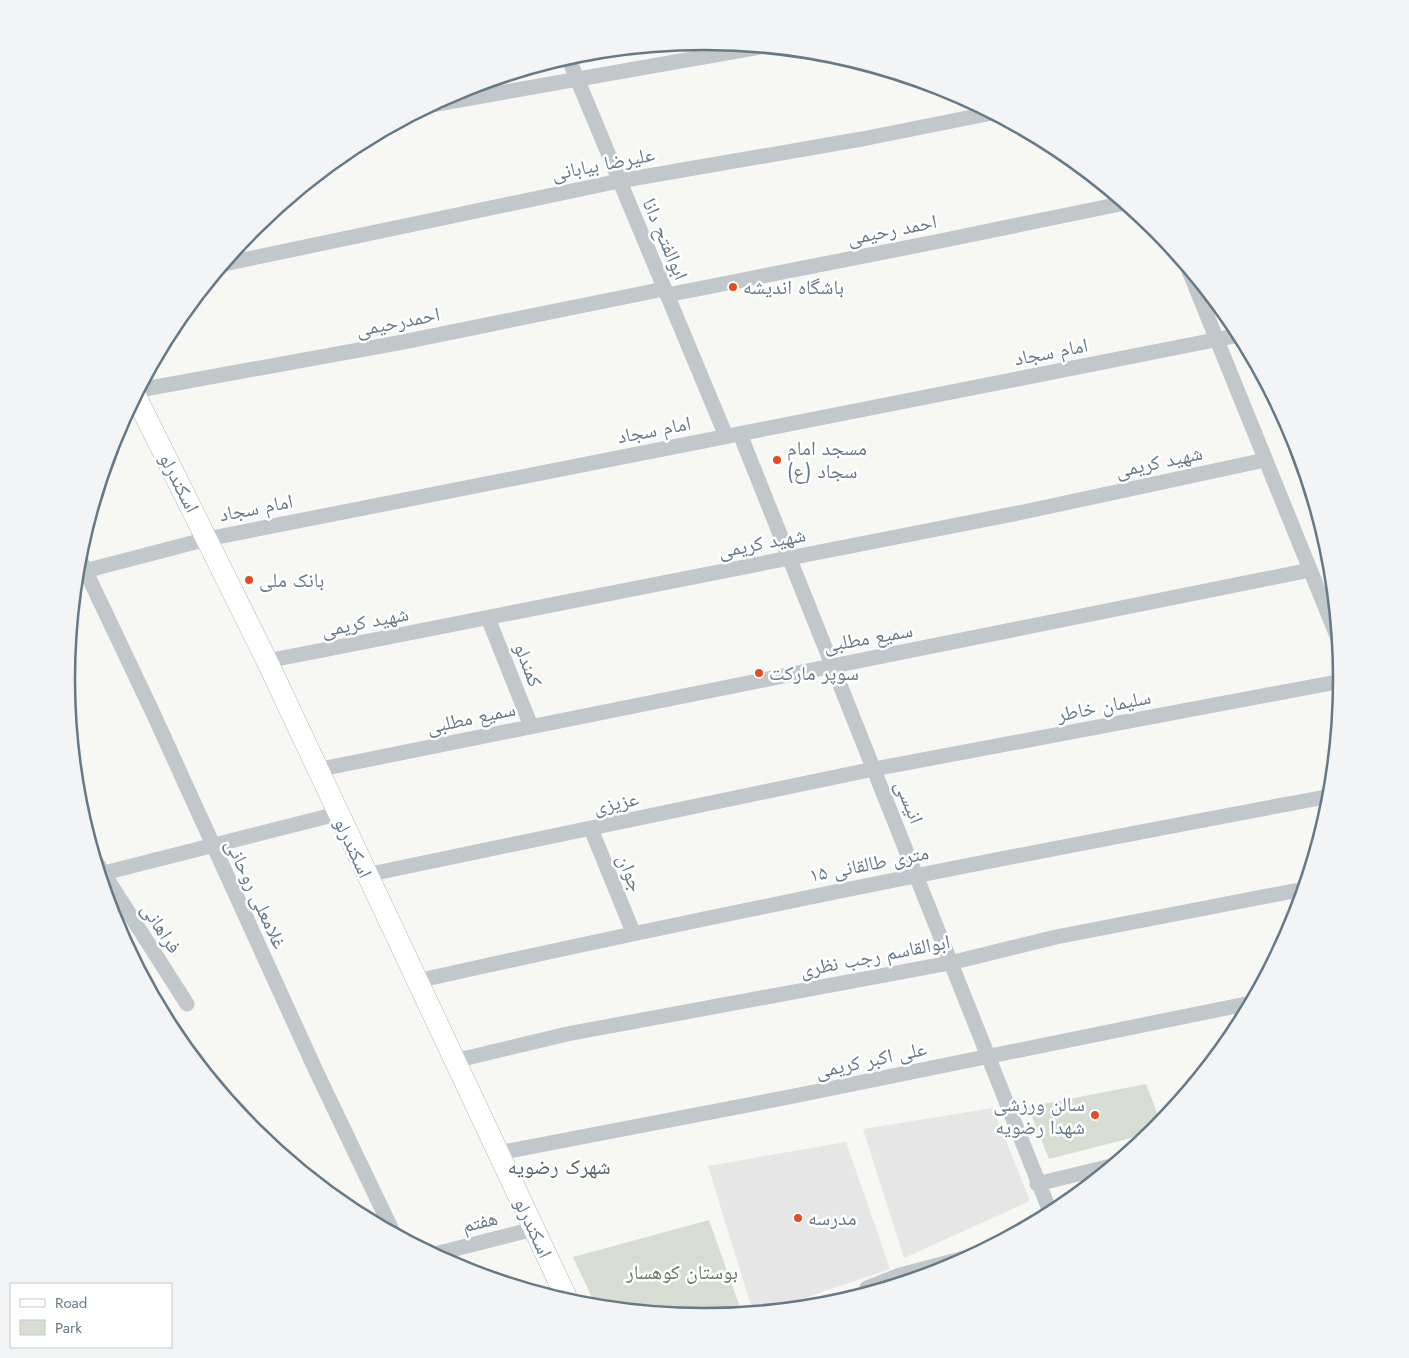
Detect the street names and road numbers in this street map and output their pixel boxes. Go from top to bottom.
street label: علیرضا بیابانی [549,140,657,188]
street label: ابوالفتح دانا [635,194,695,284]
street label: احمد رحیمی [845,207,939,253]
street label: احمدرحیمی [354,300,442,344]
street label: امام سجاد [1012,331,1090,373]
street label: امام سجاد [615,409,693,451]
street label: شهید کریمی [1113,439,1205,485]
street label: اسکندرلو [152,448,206,518]
street label: امام سجاد [217,487,295,529]
street label: شهید کریمی [716,520,808,566]
street label: شهید کریمی [319,599,411,645]
street label: سمیع مطلبی [821,616,915,660]
street label: کمندلو [506,639,550,691]
street label: سلیمان خاطر [1053,683,1154,730]
street label: سمیع مطلبی [424,694,518,742]
street label: انیسی [887,776,931,828]
street label: عزیزی [591,784,641,822]
street label: اسکندرلو [326,813,380,883]
street label: غلامعلی روحانی [218,834,294,954]
street label: ۱۵ متری طالقانی [807,838,931,890]
street label: جوان [609,850,651,897]
street label: فراهانی [134,897,188,959]
street label: ابوالقاسم رجب نظری [797,927,953,985]
street label: علی اکبر کریمی [813,1034,929,1086]
street label: اسکندرلو [506,1193,560,1263]
street label: هفتم [459,1204,501,1240]

